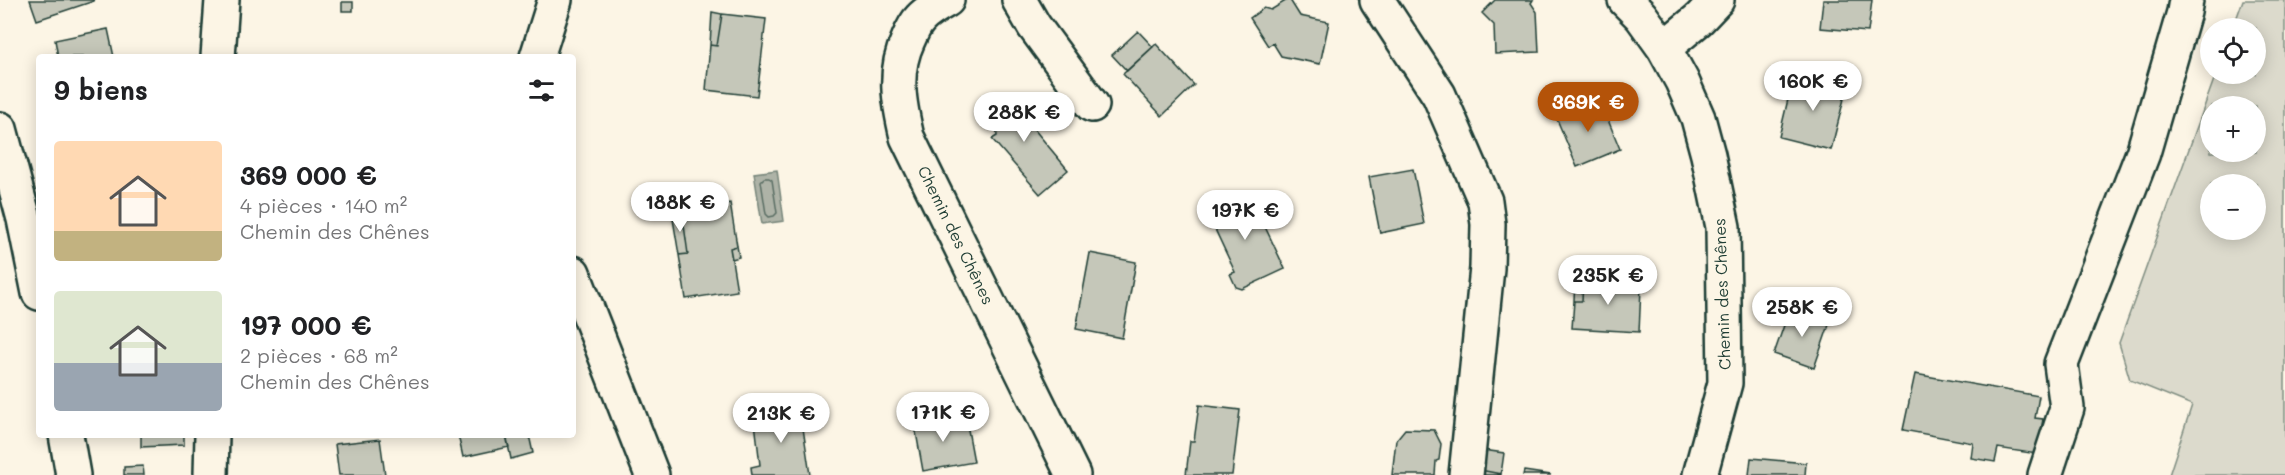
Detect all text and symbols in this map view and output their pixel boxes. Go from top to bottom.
map controls [2200,18,2266,240]
button: locate [2200,18,2266,84]
pin: 160K € [1764,61,1862,112]
text: 160K € [1778,67,1848,93]
text: 9 biens [54,73,148,107]
icon: filters [525,74,558,107]
pin: 369K € [1539,82,1637,133]
text: 369K € [1552,88,1624,114]
pin: 288K € [975,92,1073,143]
button: + [2200,96,2266,162]
text: 288K € [988,98,1060,124]
text: 369 000 € [240,158,377,192]
street label: Chemin des Chênes [914,162,999,308]
icon: home [102,165,174,237]
button: − [2200,174,2266,240]
pin: 188K € [631,182,729,233]
text: 188K € [645,188,715,214]
pin: 197K € [1196,190,1294,241]
text: 4 pièces · 140 m² [240,192,407,218]
text: 197K € [1211,196,1279,222]
text: Chemin des Chênes [240,218,430,244]
street label: Chemin des Chênes [1708,218,1735,370]
pin: 235K € [1559,255,1657,306]
text: 235K € [1572,261,1644,287]
pin: 258K € [1753,287,1851,338]
text: 258K € [1766,293,1838,319]
text: 197 000 € [240,308,372,342]
icon: home [102,315,174,387]
text: 2 pièces · 68 m² [240,342,398,368]
text: Chemin des Chênes [240,368,430,394]
pin: 171K € [894,392,992,443]
pin: 213K € [732,393,830,444]
text: 171K € [910,398,976,424]
text: 213K € [747,399,815,425]

